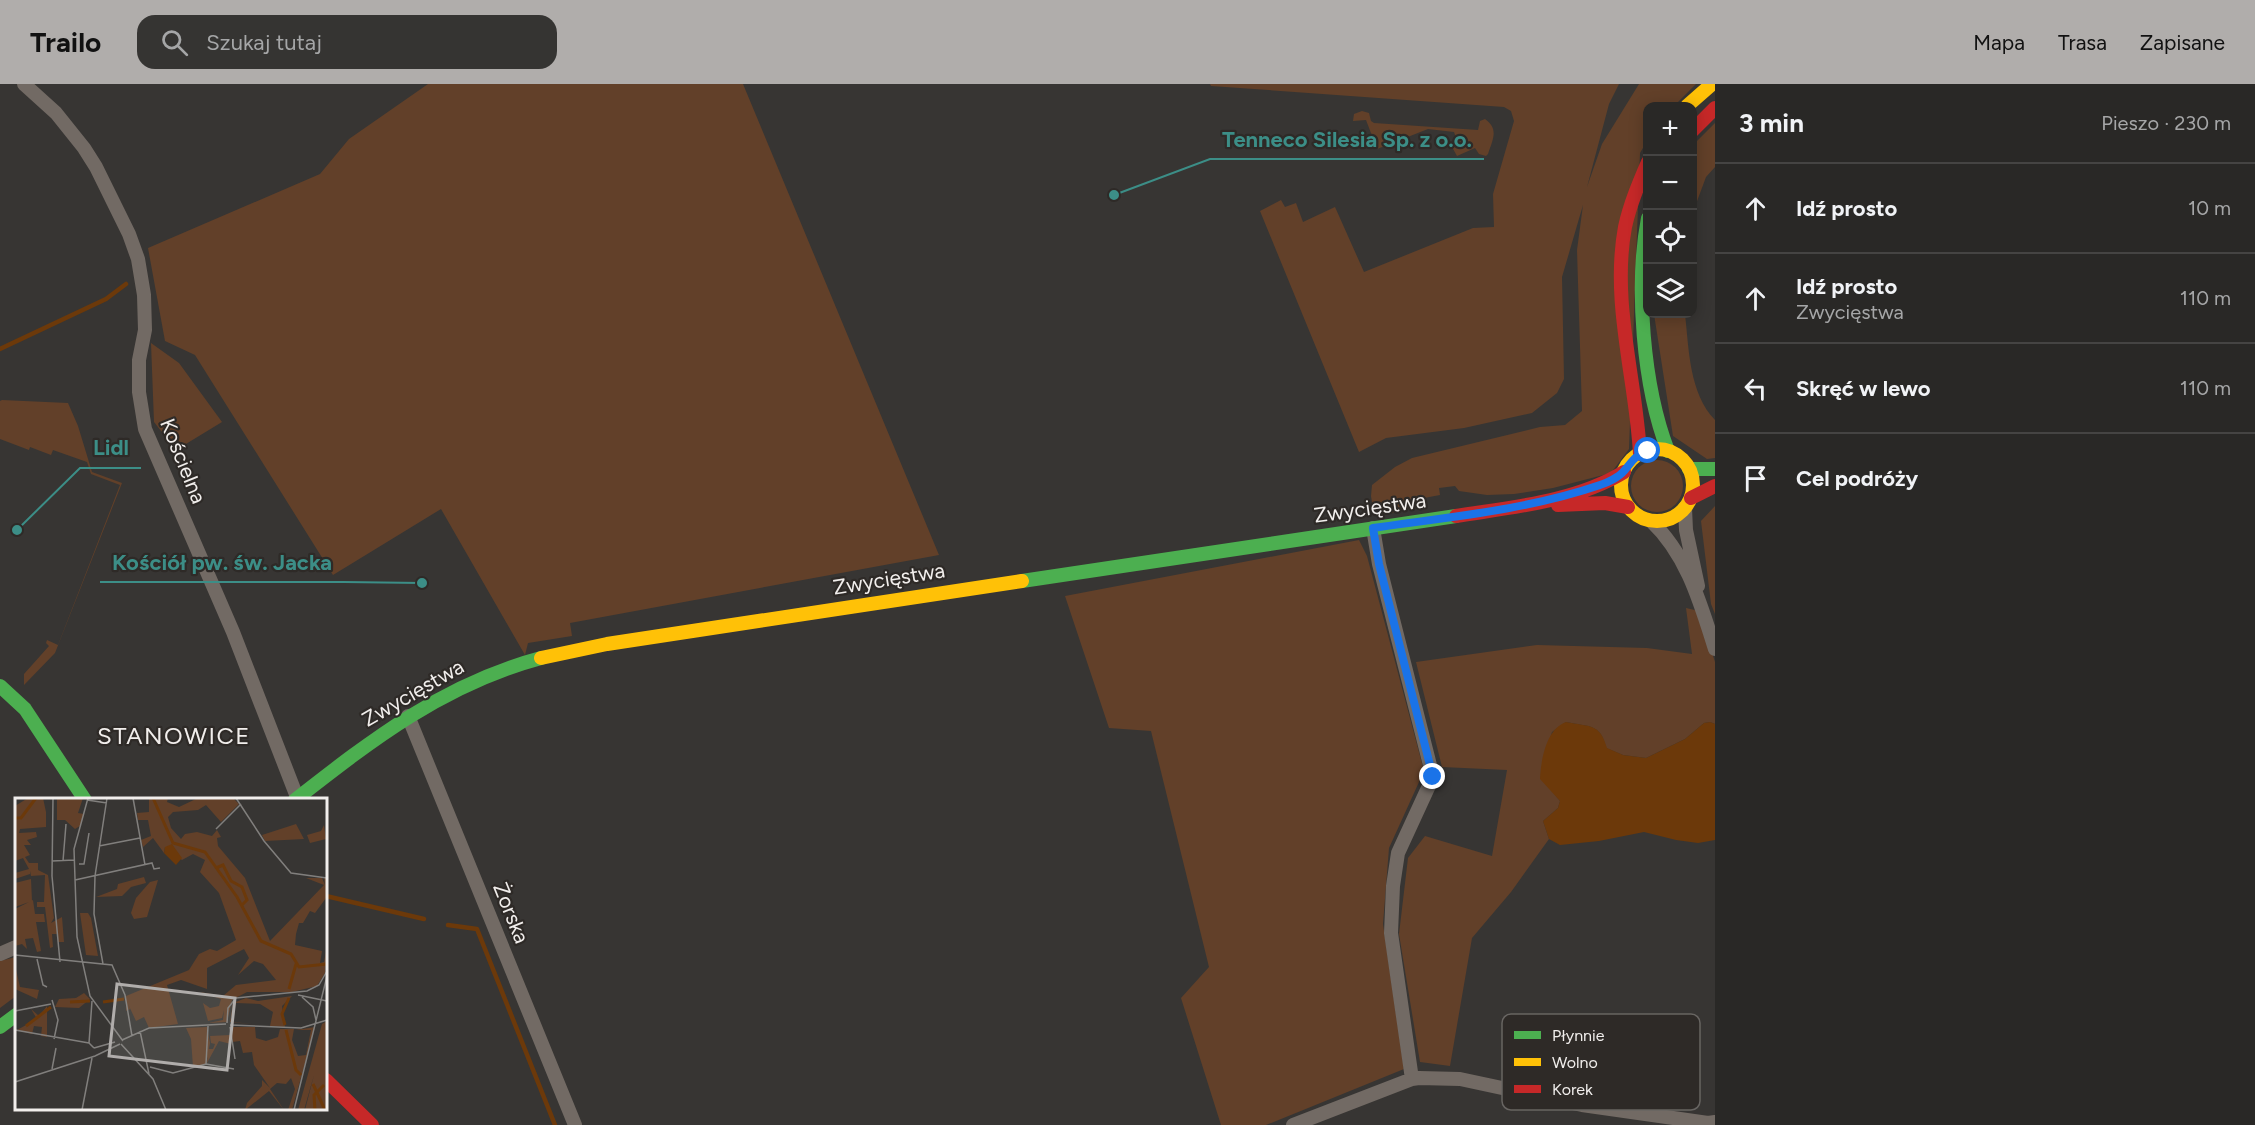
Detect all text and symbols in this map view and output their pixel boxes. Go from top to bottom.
search box [137,15,557,69]
text: Trailo [30,25,101,59]
icon: search [158,26,191,59]
text: Szukaj tutaj [206,29,322,56]
text: Mapa [1973,30,2025,55]
text: Trasa [2058,30,2107,55]
text: Zapisane [2140,30,2225,55]
map controls [1643,102,1697,318]
button: + [1643,102,1697,156]
text: 3 min [1739,107,1804,139]
text: Pieszo · 230 m [2101,111,2231,135]
callout: Tenneco Silesia Sp. z o.o. [1210,119,1484,159]
text: Tenneco Silesia Sp. z o.o. [1222,126,1472,153]
button: − [1643,156,1697,210]
icon: ahead [1739,192,1772,225]
text: Idź prosto [1796,195,1897,222]
text: 10 m [2188,196,2231,220]
button: locate [1643,210,1697,264]
button: layers [1643,264,1697,318]
text: Idź prosto [1796,273,1897,300]
icon: ahead [1739,282,1772,315]
text: 110 m [2180,286,2231,310]
text: Zwycięstwa [1796,300,1904,324]
icon: left [1739,372,1772,405]
text: Skręć w lewo [1796,375,1931,402]
text: 110 m [2180,376,2231,400]
street label: Kościelna [155,415,212,507]
callout: Lidl [80,428,141,468]
text: Lidl [93,434,129,461]
route start [1634,437,1660,463]
icon: arrive [1739,462,1772,495]
text: Cel podróży [1796,465,1918,492]
street label: Zwycięstwa [1312,487,1428,528]
callout: Kościół pw. św. Jacka [100,542,344,582]
text: Kościół pw. św. Jacka [112,549,332,576]
street label: Zwycięstwa [831,557,947,600]
street label: Zwycięstwa [358,653,468,732]
district label: STANOWICE [97,721,251,750]
route end [1419,763,1445,789]
inset map [15,798,327,1110]
street label: Żorska [488,879,535,947]
legend [1502,1014,1700,1110]
text: Płynnie [1552,1026,1605,1045]
text: Wolno [1552,1053,1598,1072]
text: Korek [1552,1080,1593,1099]

